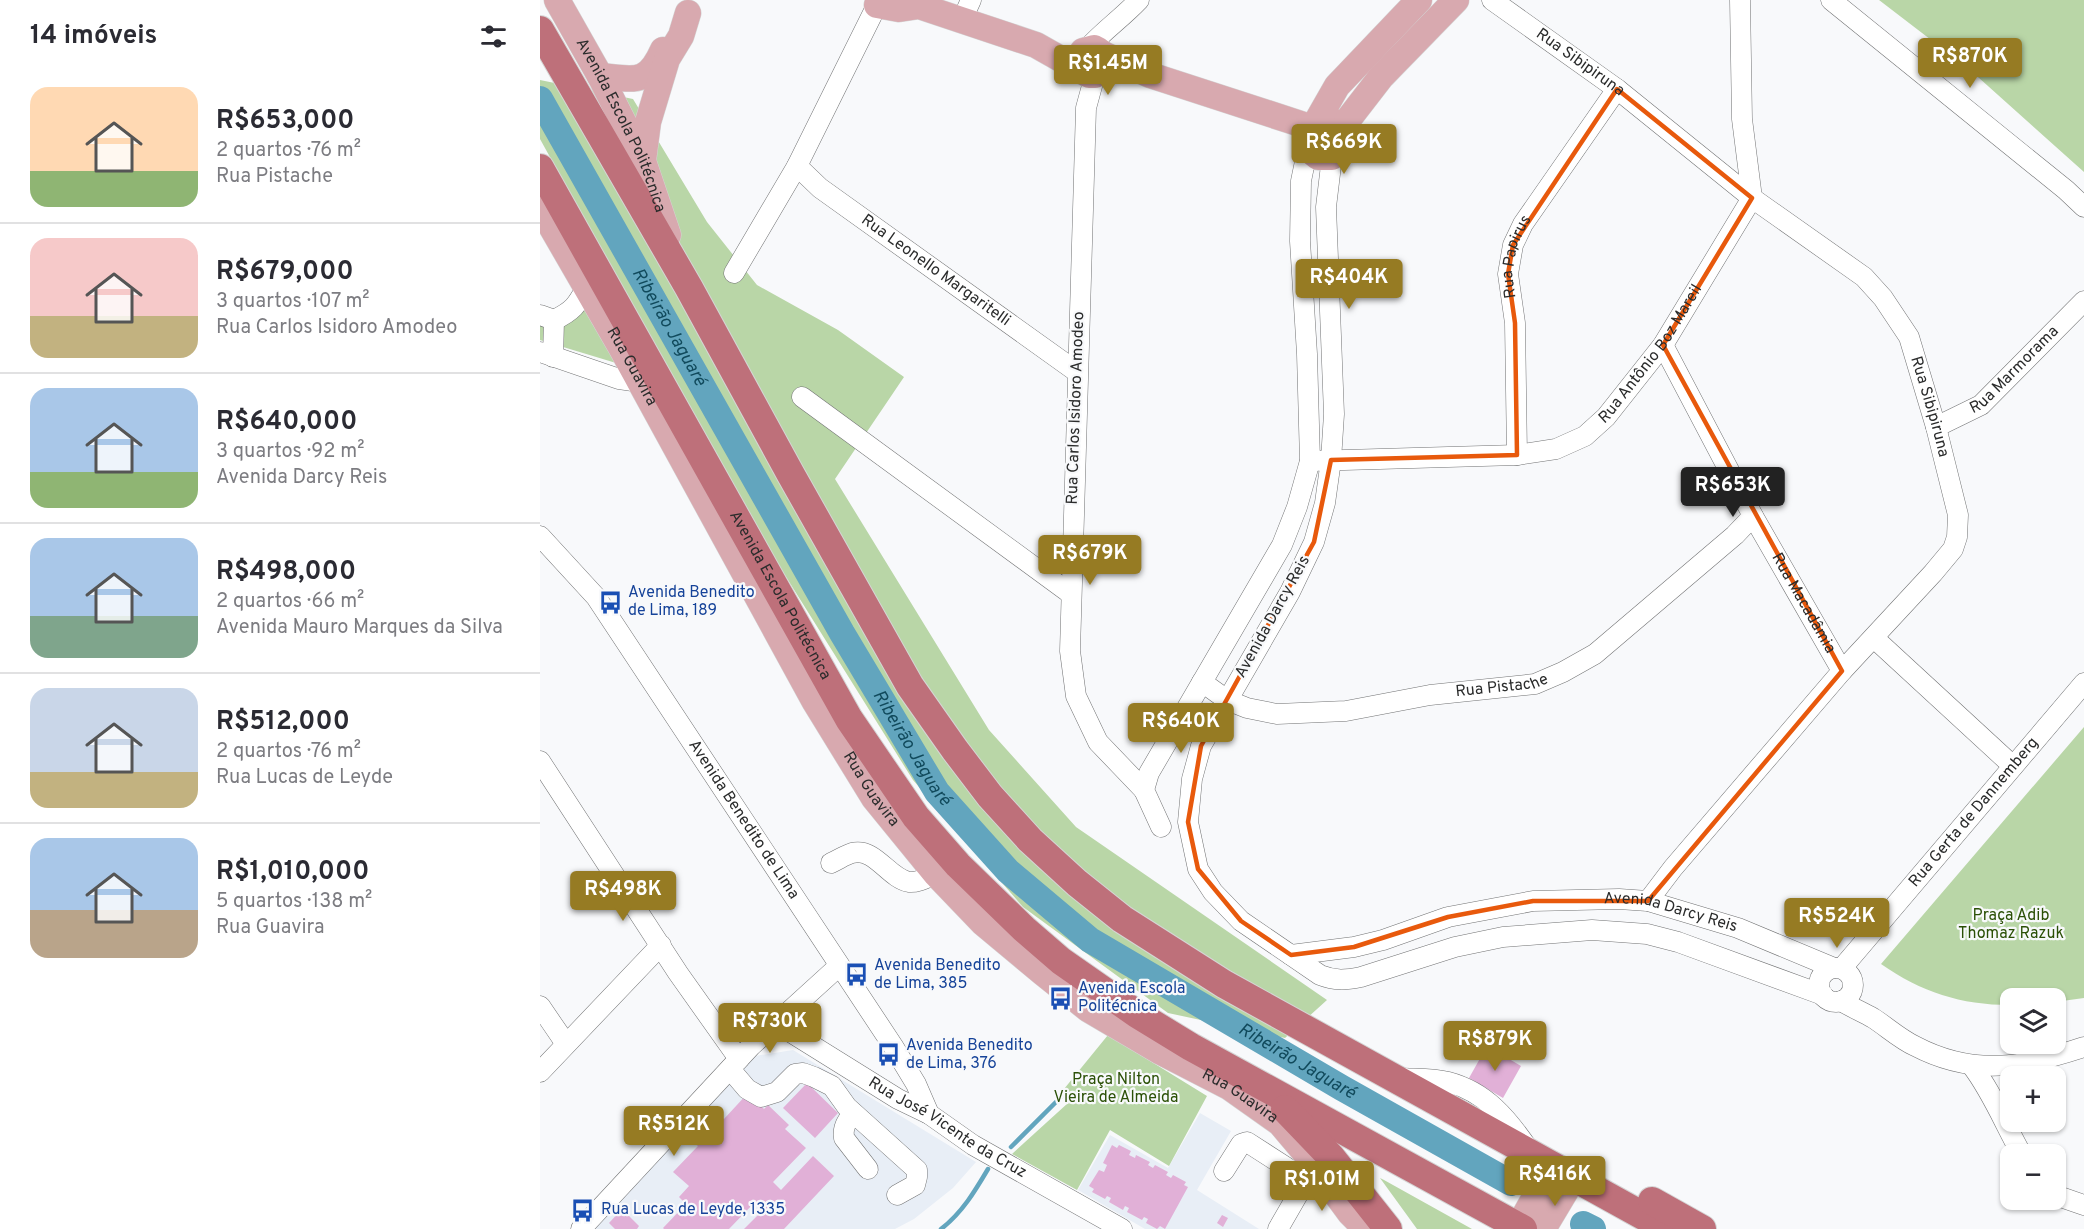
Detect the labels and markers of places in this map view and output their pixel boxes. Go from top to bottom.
pin: R$870K [1921,38,2019,89]
pin: R$1.45M [1053,45,1163,96]
pin: R$669K [1295,124,1393,175]
pin: R$404K [1300,259,1398,310]
pin: R$653K [1684,467,1782,518]
pin: R$679K [1041,535,1139,586]
place label: Avenida Benedito de Lima, 189 [628,583,755,621]
bus stop icon: Avenida Benedito de Lima, 189 [597,589,623,615]
pin: R$640K [1132,703,1230,754]
pin: R$498K [574,871,672,922]
pin: R$524K [1788,898,1886,949]
place label: Avenida Benedito de Lima, 385 [874,956,1001,994]
bus stop icon: Avenida Benedito de Lima, 385 [843,962,869,988]
place label: Avenida Escola Politécnica [1078,979,1186,1017]
bus stop icon: Avenida Escola Politécnica [1047,985,1073,1011]
pin: R$730K [721,1003,819,1054]
pin: R$879K [1446,1021,1544,1072]
place label: Avenida Benedito de Lima, 376 [906,1036,1033,1074]
bus stop icon: Avenida Benedito de Lima, 376 [875,1042,901,1068]
pin: R$512K [625,1106,723,1157]
pin: R$416K [1506,1156,1604,1207]
pin: R$1.01M [1267,1161,1377,1212]
bus stop icon: Rua Lucas de Leyde, 1335 [570,1197,596,1223]
place label: Rua Lucas de Leyde, 1335 [601,1200,785,1220]

